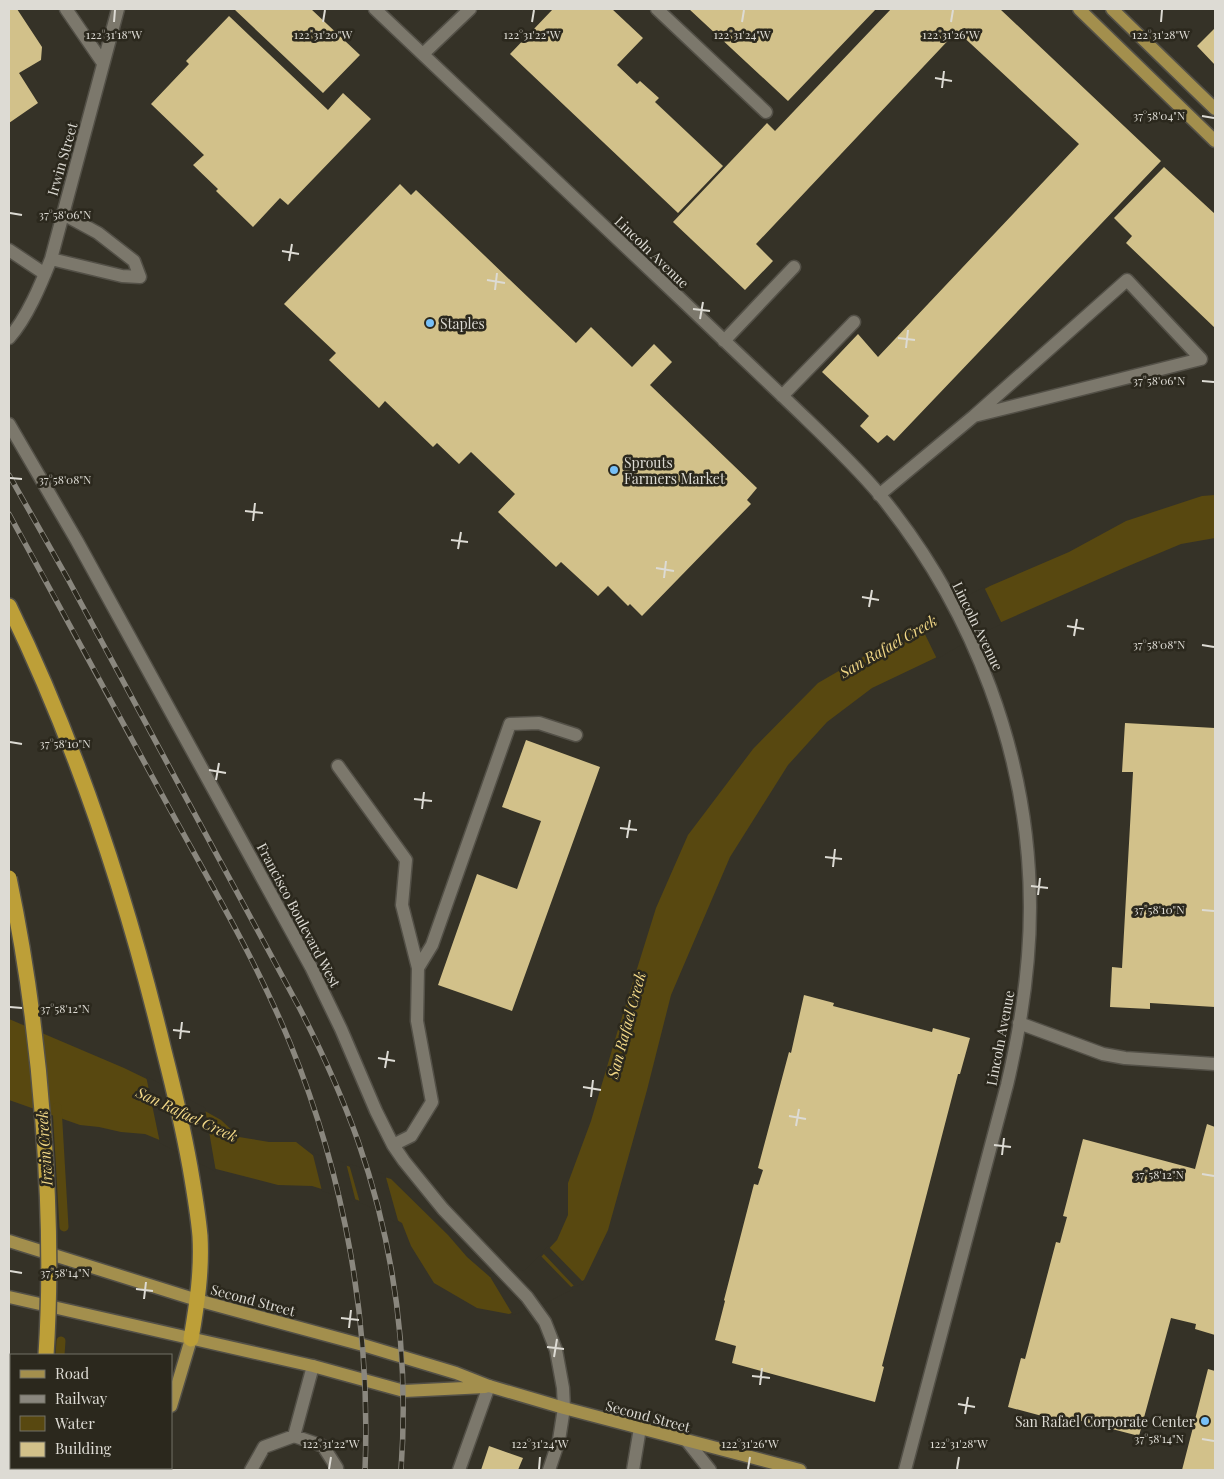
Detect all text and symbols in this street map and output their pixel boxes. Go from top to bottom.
text: 122°31'18"W [86,26,142,42]
text: 122°31'20"W [294,26,352,42]
text: 122°31'22"W [503,26,561,42]
text: 122°31'24"W [713,26,771,42]
text: 122°31'26"W [922,26,980,42]
text: 122°31'28"W [1132,26,1190,42]
text: 37°58'04"N [1133,107,1186,123]
street label: Irwin Street [42,119,82,198]
text: 37°58'06"N [39,206,92,222]
street label: Lincoln Avenue [611,212,693,292]
place label: Staples [440,314,485,333]
marker: Staples [424,317,436,329]
text: 37°58'06"N [1133,372,1186,388]
place label: Sprouts Farmers Market [624,453,726,488]
marker: Sprouts Farmers Market [608,464,620,476]
text: 37°58'08"N [38,471,92,487]
street label: Lincoln Avenue [948,578,1008,674]
water label: San Rafael Creek [835,610,941,683]
text: 37°58'08"N [1132,636,1186,652]
text: 37°58'10"N [39,735,91,751]
street label: Francisco Boulevard West [253,839,346,991]
text: 37°58'10"N [1133,901,1185,917]
water label: San Rafael Creek [602,969,650,1082]
street label: Lincoln Avenue [981,989,1019,1087]
text: 37°58'12"N [40,1000,90,1016]
water label: San Rafael Creek [132,1081,241,1146]
water label: Irwin Creek [31,1109,57,1187]
text: 37°58'12"N [1134,1166,1184,1182]
text: 37°58'14"N [40,1264,90,1280]
street label: Second Street [209,1280,298,1321]
legend [10,1354,172,1469]
text: Road [55,1363,89,1383]
text: Railway [55,1388,108,1408]
street label: Second Street [604,1396,693,1437]
place label: San Rafael Corporate Center [1015,1412,1196,1431]
text: Water [54,1413,95,1433]
marker: San Rafael Corporate Center [1199,1415,1211,1427]
text: 37°58'14"N [1134,1430,1184,1446]
text: 122°31'22"W [302,1435,360,1451]
text: 122°31'24"W [511,1435,569,1451]
text: 122°31'26"W [721,1435,779,1451]
text: 122°31'28"W [930,1435,988,1451]
text: Building [55,1438,112,1458]

